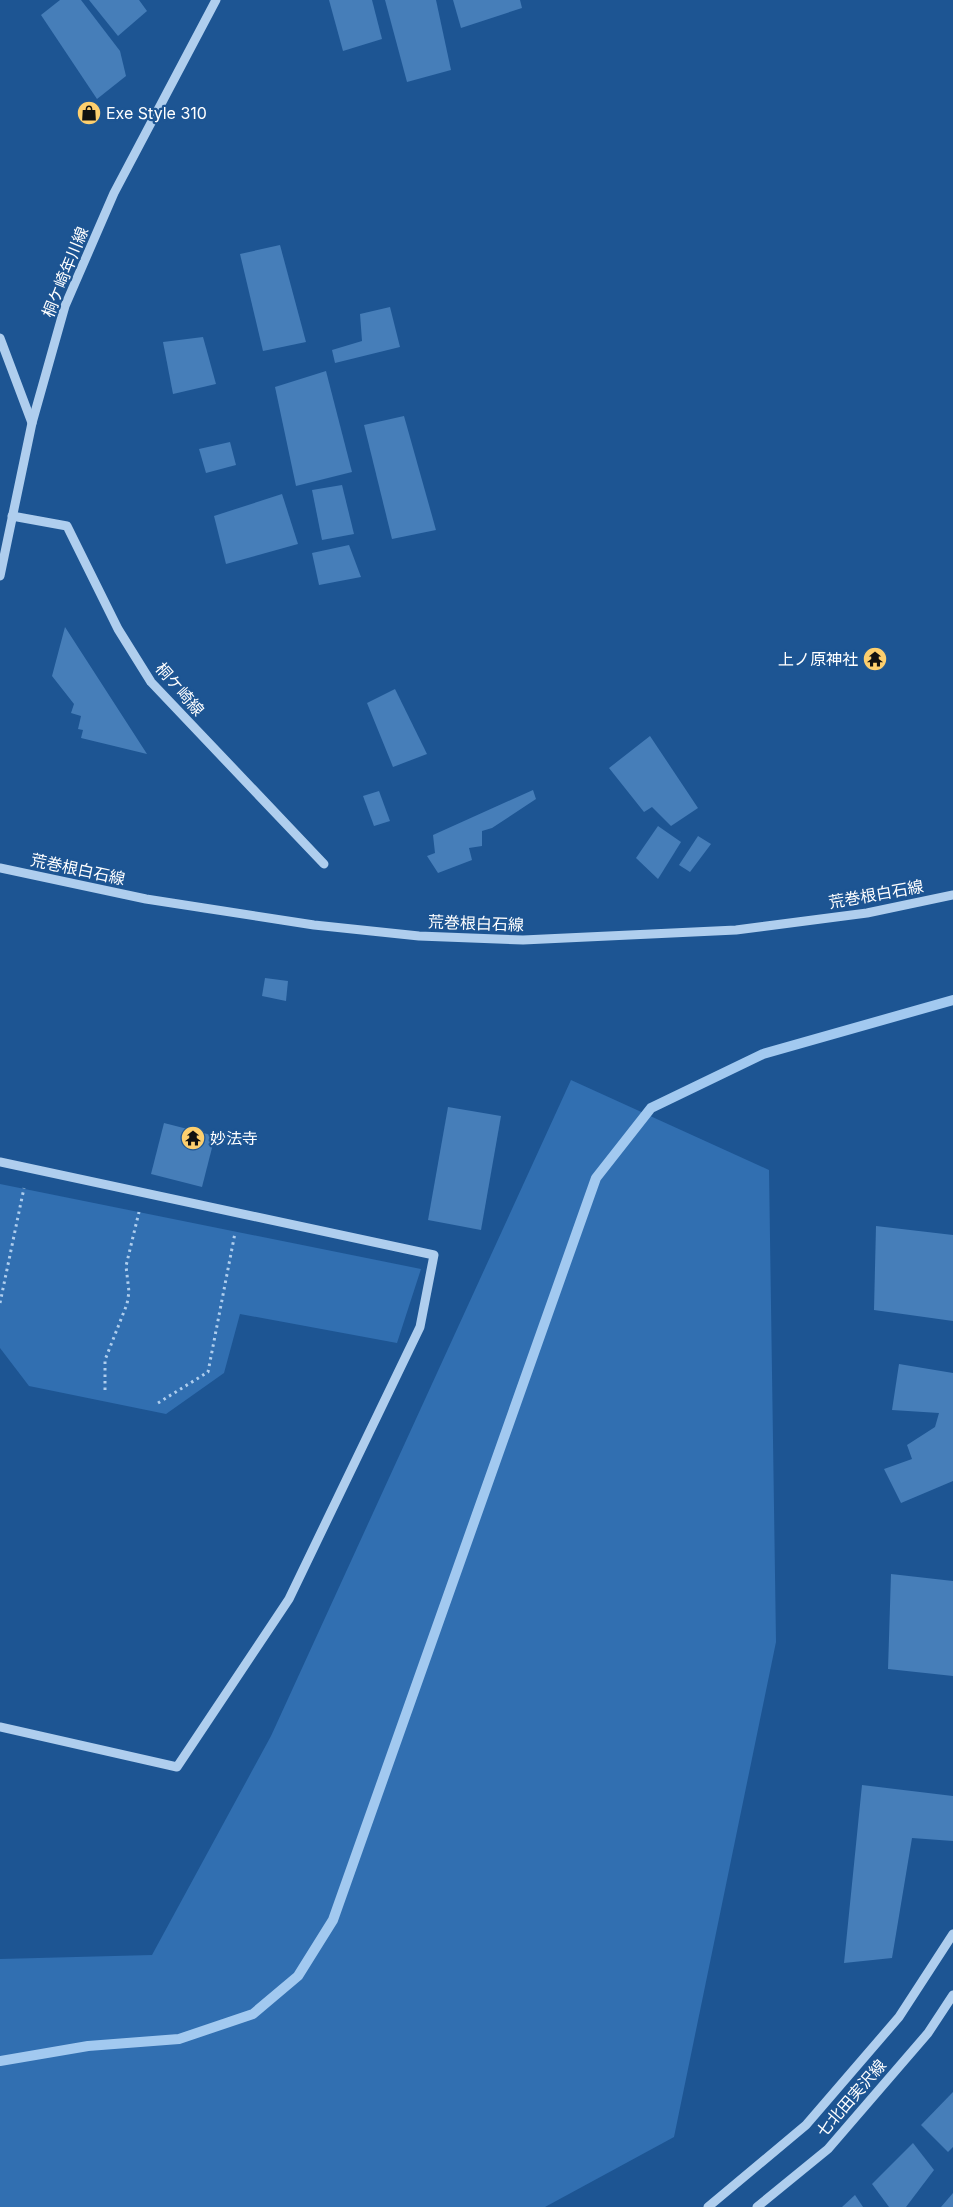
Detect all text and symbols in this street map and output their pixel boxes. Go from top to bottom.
shop icon: Exe Style 310 [76,100,102,126]
place label: Exe Style 310 [106,103,207,123]
street label: 桐ケ崎年川線 [38,224,92,320]
temple icon: 上ノ原神社 [862,646,888,672]
place label: 上ノ原神社 [778,649,858,669]
street label: 桐ケ崎線 [151,658,209,720]
street label: 荒巻根白石線 [29,849,127,889]
street label: 荒巻根白石線 [827,876,925,912]
street label: 荒巻根白石線 [428,911,524,935]
temple icon: 妙法寺 [180,1125,206,1151]
place label: 妙法寺 [210,1128,258,1148]
street label: 七北田実沢線 [812,2055,890,2141]

